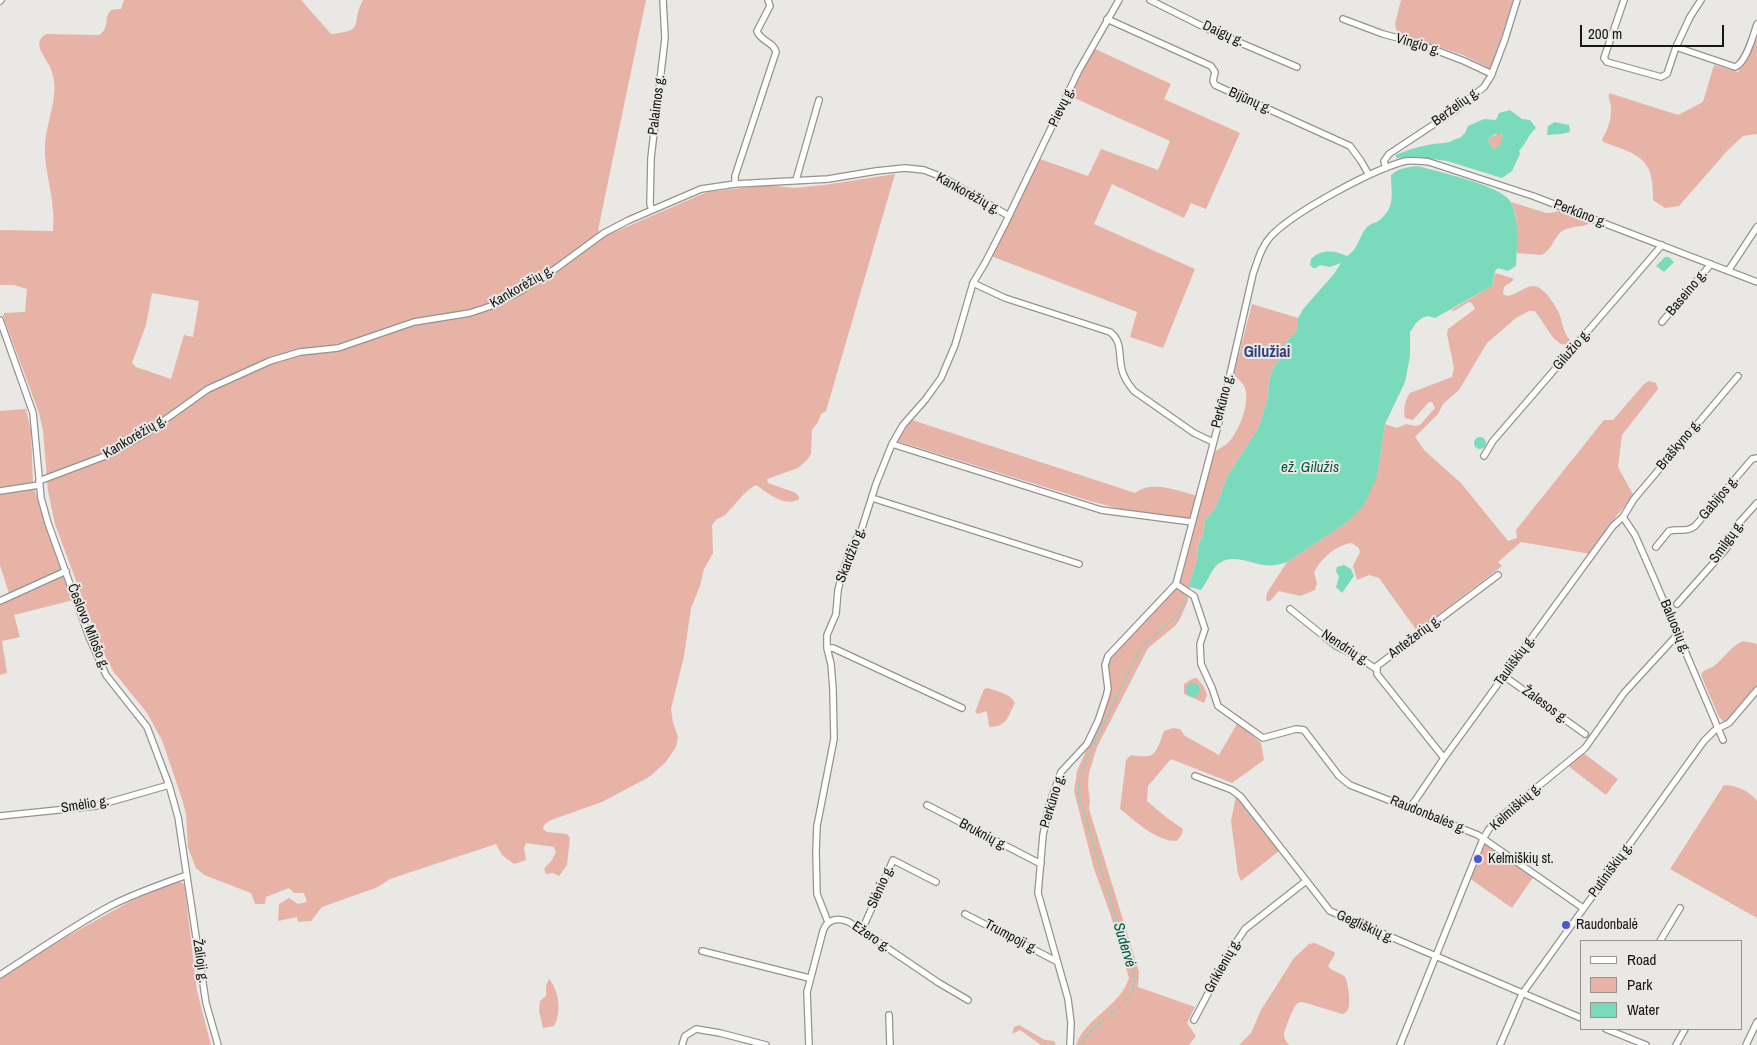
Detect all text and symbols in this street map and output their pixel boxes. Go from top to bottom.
scale bar [1582,15,1726,47]
street label: Daigų g. [1200,18,1246,50]
text: 200 m [1588,23,1622,44]
street label: Vingio g. [1394,30,1442,60]
street label: Palaimos g. [645,74,669,136]
street label: Pievų g. [1045,84,1079,130]
street label: Bijūnų g. [1226,84,1274,118]
street label: Berželių g. [1429,84,1483,130]
street label: Kankorėžių g. [933,169,1003,219]
street label: Perkūno g. [1551,196,1609,232]
street label: Kankorėžių g. [487,262,557,312]
street label: Baseino g. [1663,267,1711,319]
street label: Gilužio g. [1550,326,1594,374]
district label: Gilužiai [1244,343,1290,363]
street label: Perkūno g. [1208,372,1238,430]
street label: Kankorėžių g. [100,412,170,462]
street label: Braškyno g. [1653,416,1705,474]
water label: ež. Gilužis [1281,459,1339,477]
street label: Gabijos g. [1696,473,1742,523]
street label: Smilgų g. [1706,517,1748,567]
street label: Skardžio g. [833,525,869,585]
street label: Česlovo Milošo g. [63,582,113,672]
street label: Baluosių g. [1656,597,1694,657]
street label: Antežerių g. [1385,612,1445,662]
street label: Nendrių g. [1318,626,1372,670]
street label: Tauliškių g. [1491,632,1539,690]
street label: Žalesos g. [1519,683,1571,727]
street label: Perkūno g. [1037,772,1069,830]
street label: Kelmiškių g. [1487,780,1545,834]
street label: Raudonbalės g. [1388,792,1468,838]
street label: Smėlio g. [60,793,110,817]
street label: Bruknių g. [956,815,1010,855]
street label: Putiniškių g. [1585,839,1637,901]
place label: Kelmiškių st. [1488,851,1554,867]
marker: Kelmiškių st. [1472,853,1484,865]
street label: Slėnio g. [864,863,898,911]
street label: Gegliškių g. [1334,907,1396,947]
street label: Trumpoji g. [982,916,1040,958]
place label: Raudonbalė [1576,917,1638,933]
street label: Ežero g. [849,918,893,956]
marker: Raudonbalė [1560,919,1572,931]
water label: Sudervė [1109,920,1139,970]
street label: Grikienių g. [1201,936,1245,996]
street label: Žalioji g. [189,938,211,984]
legend [1580,940,1742,1030]
text: Road [1627,949,1656,970]
text: Park [1627,974,1652,995]
text: Water [1627,999,1659,1020]

